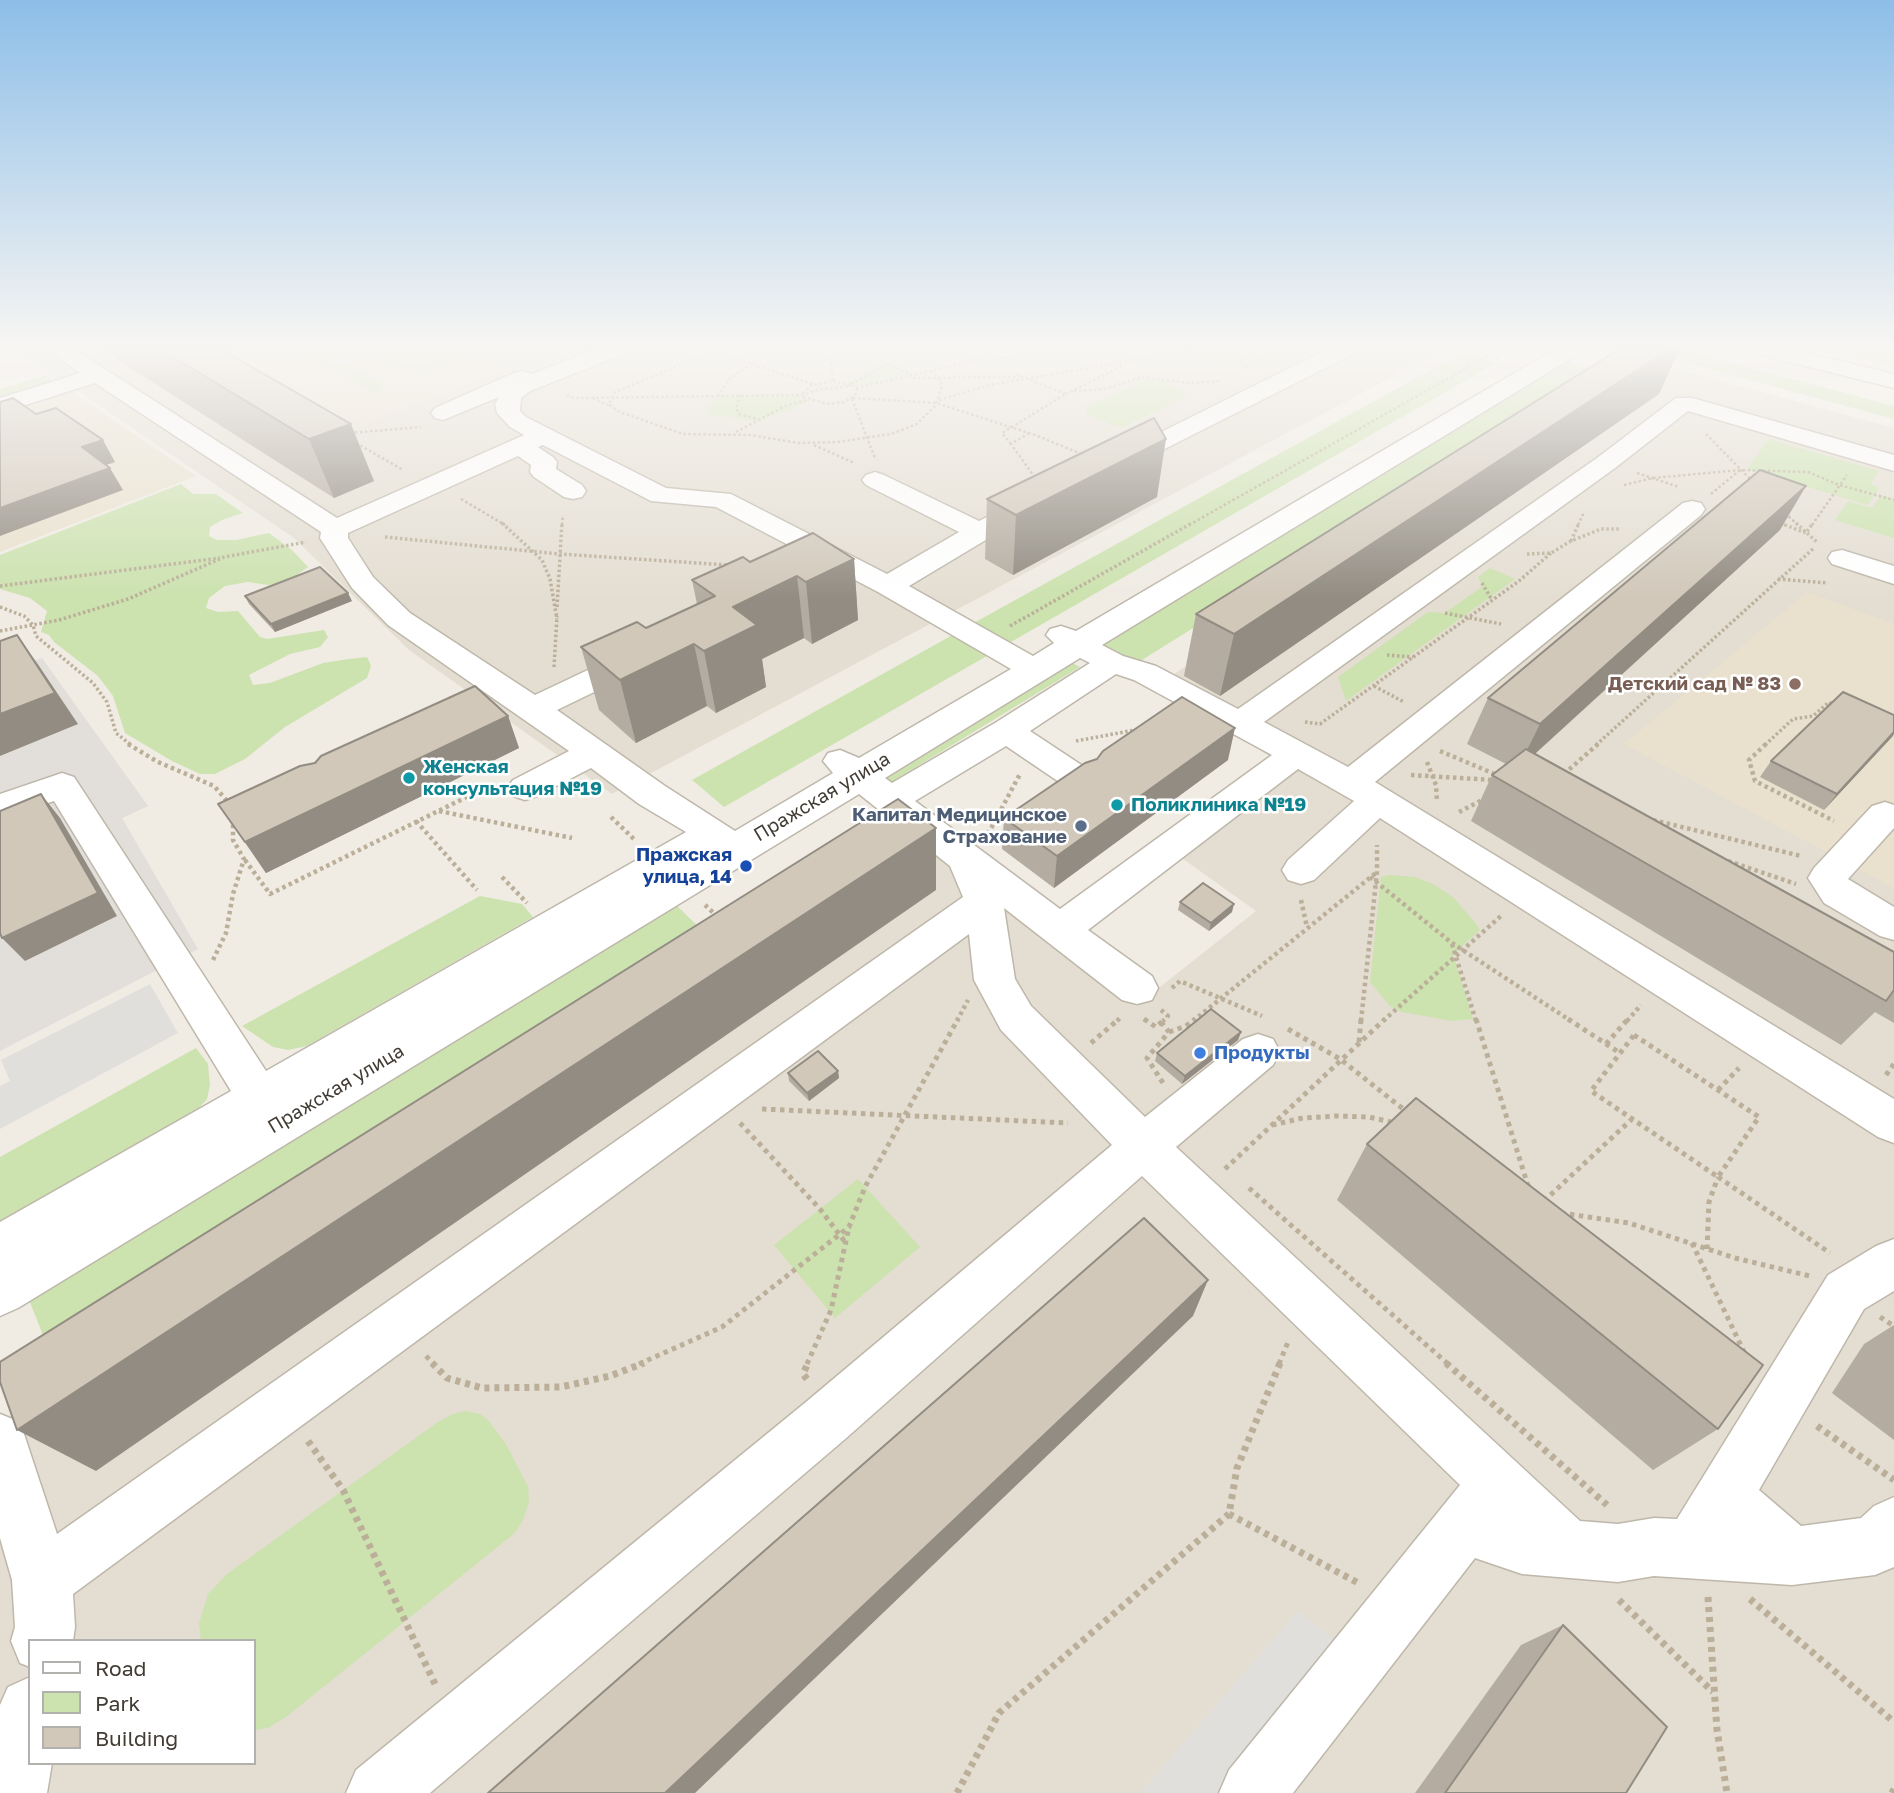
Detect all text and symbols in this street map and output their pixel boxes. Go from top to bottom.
place label: Детский сад № 83 [1608,673,1781,695]
marker: Детский сад № 83 [1787,676,1803,692]
street label: Пражская улица [750,747,894,847]
place label: Женская консультация №19 [423,756,602,800]
marker: Женская консультация №19 [401,770,417,786]
place label: Поликлиника №19 [1131,794,1306,816]
marker: Поликлиника №19 [1109,797,1125,813]
place label: Капитал Медицинское Страхование [852,804,1067,848]
marker: Капитал Медицинское Страхование [1073,818,1089,834]
place label: Пражская улица, 14 [636,844,732,888]
marker: Пражская улица, 14 [738,858,754,874]
street label: Пражская улица [264,1039,408,1139]
place label: Продукты [1214,1042,1310,1064]
marker: Продукты [1192,1045,1208,1061]
legend [28,1639,256,1765]
text: Road [95,1655,146,1681]
text: Park [95,1690,140,1716]
text: Building [95,1725,178,1751]

